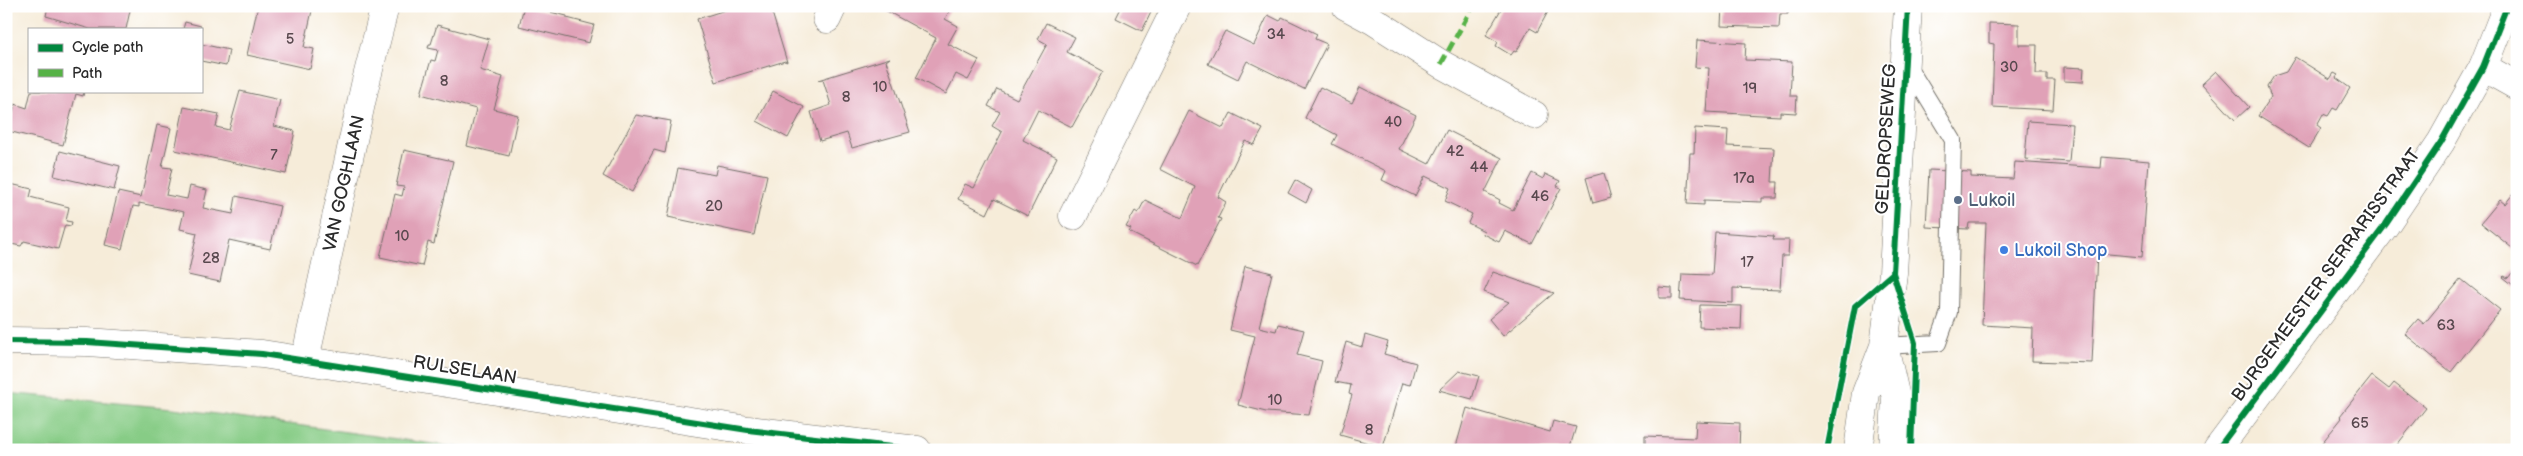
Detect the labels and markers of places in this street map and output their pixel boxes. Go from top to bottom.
place label: Lukoil [1968,190,2015,211]
marker: Lukoil [1952,194,1964,206]
place label: Lukoil Shop [2014,240,2107,261]
marker: Lukoil Shop [1998,244,2010,256]

